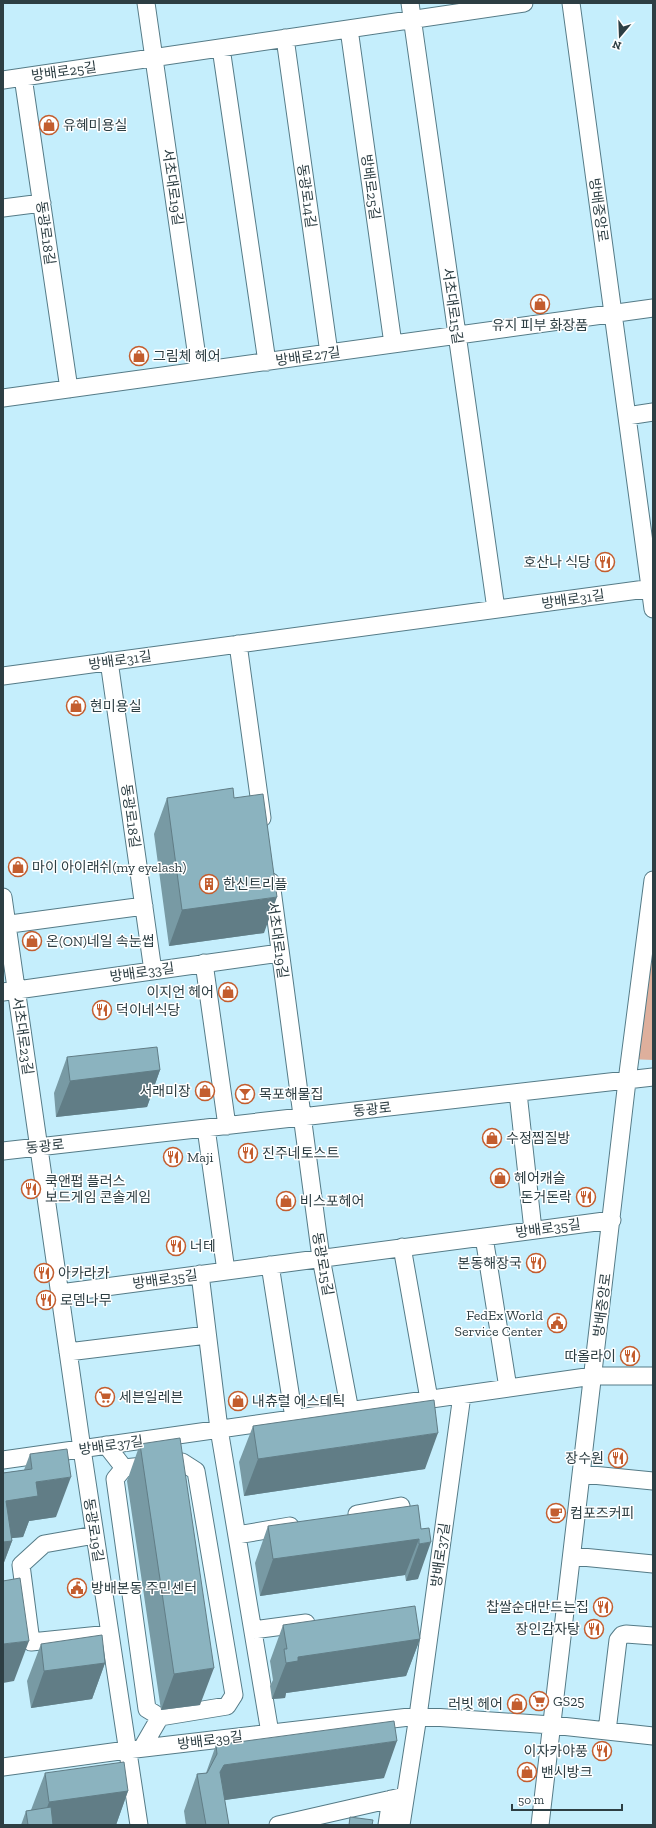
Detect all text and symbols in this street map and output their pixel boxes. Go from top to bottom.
north arrow [600,16,640,56]
text: N [610,37,623,52]
street label: 방배로25길 [30,58,98,84]
shop icon: 유혜미용실 [38,114,60,136]
place label: 유혜미용실 [63,117,127,134]
street label: 서초대로19길 [159,148,186,226]
street label: 방배로25길 [358,153,384,221]
street label: 동광로14길 [294,163,319,229]
street label: 방배중앙로 [586,177,611,243]
street label: 동광로18길 [33,200,58,266]
street label: 서초대로15길 [439,267,466,345]
shop icon: 유지 피부 화장품 [529,293,551,315]
place label: 유지 피부 화장품 [492,317,588,334]
street label: 방배로27길 [275,344,342,369]
shop icon: 그림체 헤어 [128,345,150,367]
place label: 그림체 헤어 [153,348,221,365]
restaurant icon: 호산나 식당 [594,551,616,573]
place label: 호산나 식당 [523,554,591,571]
street label: 방배로31길 [540,587,606,612]
street label: 방배로31길 [87,648,153,673]
shop icon: 현미용실 [65,695,87,717]
place label: 현미용실 [90,698,142,715]
street label: 동광로18길 [118,783,143,849]
shop icon: 마이 아이래쉬(my eyelash) [7,856,29,878]
place label: 마이 아이래쉬(my eyelash) [32,859,186,876]
building icon: 한신트리플 [198,873,220,895]
place label: 한신트리플 [223,876,288,893]
street label: 서초대로19길 [264,901,291,979]
shop icon: 온(ON)네일 속눈썹 [21,930,43,952]
place label: 온(ON)네일 속눈썹 [46,933,155,950]
street label: 방배로33길 [109,960,176,985]
shop icon: 이지언 헤어 [217,981,239,1003]
place label: 이지언 헤어 [146,984,214,1001]
street label: 서초대로23길 [9,996,36,1076]
restaurant icon: 덕이네식당 [91,999,113,1021]
place label: 덕이네식당 [116,1002,181,1019]
shop icon: 서래미장 [194,1080,216,1102]
place label: 서래미장 [139,1083,191,1100]
bar icon: 목포해물집 [234,1083,256,1105]
place label: 목포해물집 [259,1086,323,1103]
street label: 동광로 [352,1099,392,1120]
shop icon: 수정찜질방 [481,1127,503,1149]
place label: 수정찜질방 [506,1130,571,1147]
street label: 동광로 [25,1136,65,1157]
restaurant icon: 진주네토스트 [237,1142,259,1164]
place label: 진주네토스트 [262,1145,339,1162]
restaurant icon: Maji [162,1146,184,1168]
place label: Maji [187,1149,213,1166]
shop icon: 헤어캐슬 [489,1167,511,1189]
place label: 헤어캐슬 [514,1170,566,1187]
place label: 쿡앤펍 플러스 보드게임 콘솔게임 [45,1173,151,1206]
restaurant icon: 쿡앤펍 플러스 보드게임 콘솔게임 [20,1178,42,1200]
restaurant icon: 돈거돈락 [575,1186,597,1208]
place label: 돈거돈락 [520,1189,572,1206]
shop icon: 비스포헤어 [275,1190,297,1212]
place label: 비스포헤어 [300,1193,364,1210]
street label: 방배로35길 [514,1216,582,1241]
street label: 동광로15길 [309,1231,336,1297]
restaurant icon: 너테 [165,1235,187,1257]
place label: 너테 [190,1238,216,1255]
restaurant icon: 본동해장국 [525,1252,547,1274]
place label: 본동해장국 [458,1255,522,1272]
restaurant icon: 아카라카 [33,1262,55,1284]
place label: 아카라카 [58,1265,110,1282]
street label: 방배로35길 [131,1267,199,1292]
street label: 방배중앙로 [590,1272,615,1338]
restaurant icon: 로뎀나무 [35,1289,57,1311]
place label: 로뎀나무 [60,1292,112,1309]
place label: FedEx World Service Center [455,1307,543,1340]
public building icon: FedEx World Service Center [546,1312,568,1334]
restaurant icon: 따올라이 [619,1345,641,1367]
place label: 따올라이 [564,1348,616,1365]
supermarket icon: 세븐일레븐 [94,1386,116,1408]
place label: 세븐일레븐 [119,1389,184,1406]
shop icon: 내츄럴 에스테틱 [227,1390,249,1412]
place label: 내츄럴 에스테틱 [252,1393,345,1410]
street label: 방배로37길 [78,1433,144,1458]
restaurant icon: 장수원 [607,1447,629,1469]
place label: 장수원 [565,1450,604,1467]
street label: 동광로19길 [80,1497,107,1563]
cafe icon: 컴포즈커피 [545,1502,567,1524]
place label: 컴포즈커피 [570,1505,634,1522]
street label: 방배로37길 [428,1522,453,1588]
public building icon: 방배본동 주민센터 [66,1577,88,1599]
place label: 방배본동 주민센터 [91,1580,197,1597]
restaurant icon: 찹쌀순대만드는집 [592,1596,614,1618]
place label: 찹쌀순대만드는집 [486,1599,589,1616]
restaurant icon: 장인감자탕 [583,1618,605,1640]
place label: 장인감자탕 [516,1621,580,1638]
supermarket icon: GS25 [528,1690,550,1712]
shop icon: 러빗 헤어 [506,1693,528,1715]
place label: GS25 [553,1693,585,1710]
place label: 러빗 헤어 [448,1696,503,1713]
street label: 방배로39길 [176,1728,244,1753]
restaurant icon: 이자카야풍 [591,1740,613,1762]
place label: 이자카야풍 [524,1743,588,1760]
shop icon: 밴시방크 [516,1761,538,1783]
place label: 밴시방크 [541,1764,593,1781]
scale bar [512,1786,622,1812]
text: 50 m [518,1793,545,1807]

